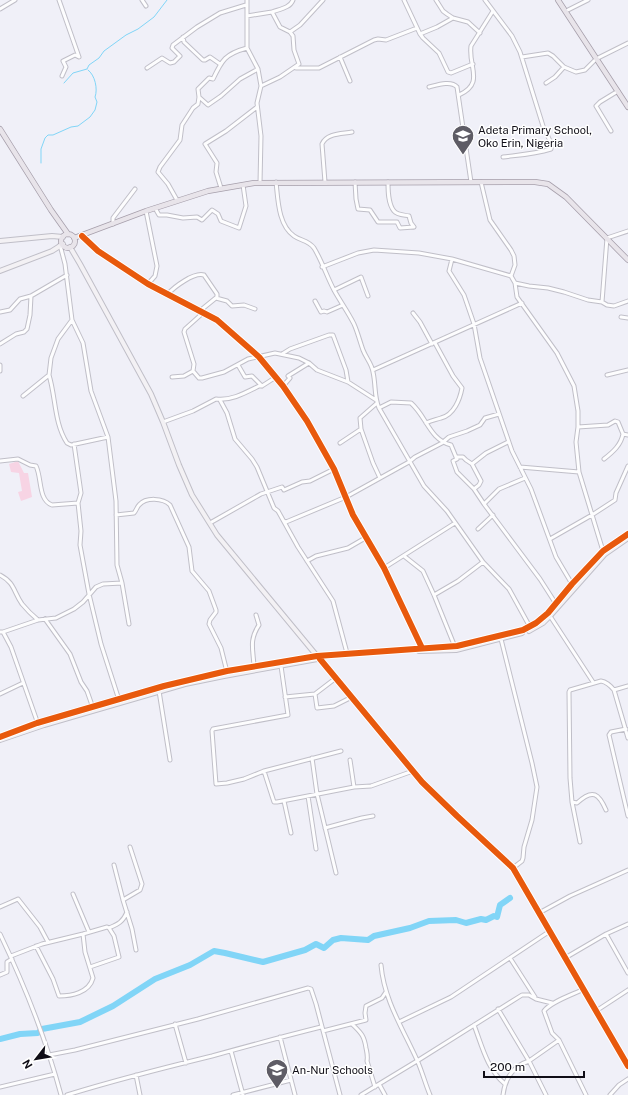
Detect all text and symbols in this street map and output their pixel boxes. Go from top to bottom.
school or university icon: Adeta Primary School, Oko Erin, Nigeria [450,123,476,156]
place label: Adeta Primary School, Oko Erin, Nigeria [478,124,592,149]
north arrow [16,1039,56,1079]
scale bar [484,1053,584,1079]
text: N [20,1057,35,1071]
school or university icon: An-Nur Schools [264,1057,290,1090]
text: 200 m [490,1060,525,1074]
place label: An-Nur Schools [292,1064,373,1076]

